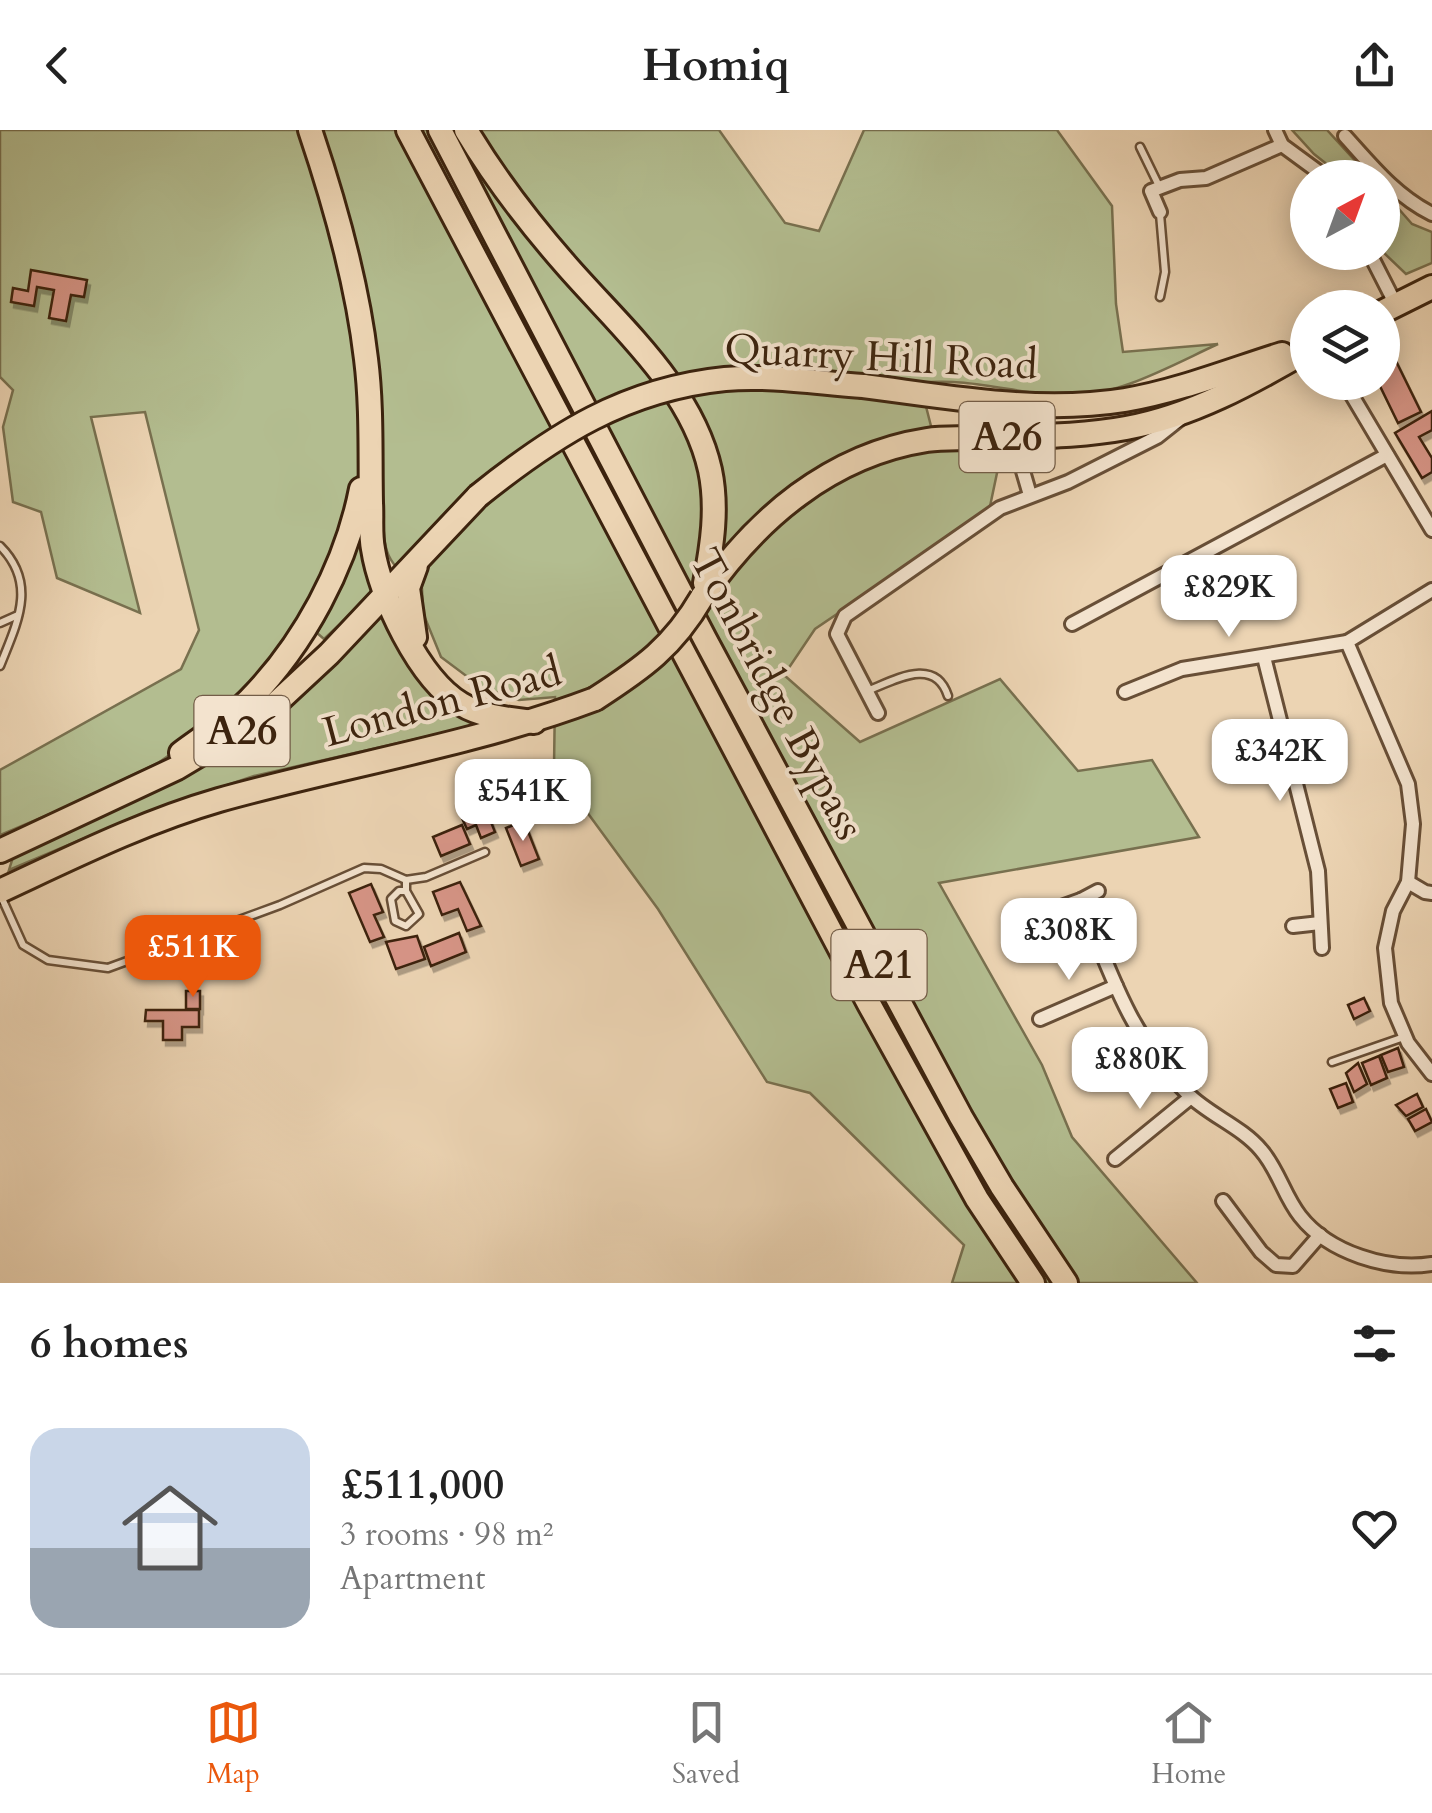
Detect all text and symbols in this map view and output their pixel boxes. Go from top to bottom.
text: Homiq [642,35,790,96]
icon: back [30,38,85,93]
icon: share [1347,38,1402,93]
north arrow [1290,160,1400,270]
map controls [1290,160,1400,400]
button: layers [1290,290,1400,400]
street label: Quarry Hill Road [723,320,1039,394]
road number: A26 [960,402,1054,472]
street label: Tonbridge Bypass [676,538,878,850]
pin: £829K [1159,555,1299,640]
text: £829K [1183,565,1275,609]
street label: London Road [317,643,567,761]
road number: A26 [194,696,290,766]
pin: £342K [1210,719,1350,804]
text: £342K [1234,729,1326,773]
pin: £541K [453,759,593,844]
text: £541K [477,769,569,813]
pin: £308K [999,898,1139,983]
text: £308K [1023,908,1115,952]
pin: £511K [123,915,263,1000]
text: £511K [147,925,239,969]
road number: A21 [832,930,926,1000]
pin: £880K [1070,1027,1210,1112]
text: £880K [1094,1037,1186,1081]
text: 6 homes [30,1315,188,1372]
icon: filters [1347,1316,1402,1371]
text: £511,000 [340,1456,504,1513]
icon: home [110,1468,230,1588]
icon: heart [1347,1501,1402,1556]
text: 3 rooms · 98 m² [340,1513,553,1557]
text: Apartment [340,1557,485,1601]
tab: Map [206,1695,261,1793]
tab: Saved [672,1695,740,1793]
tab: Home [1151,1695,1226,1793]

